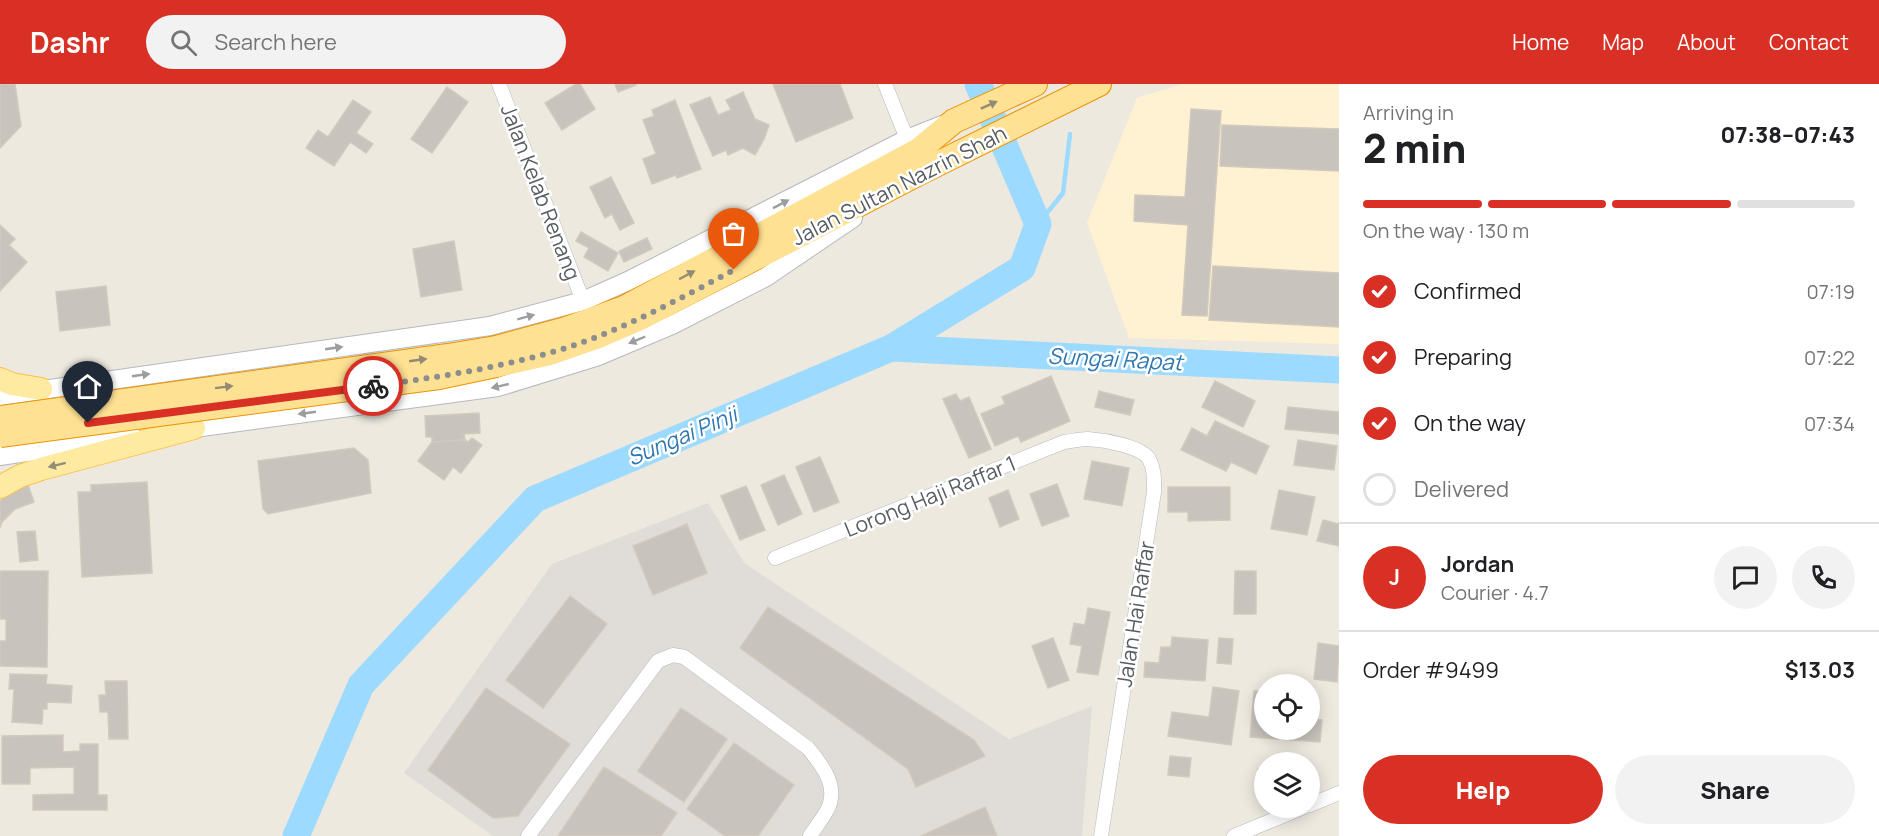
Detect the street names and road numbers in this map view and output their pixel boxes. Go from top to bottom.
street label: Jalan Kelab Renang [495,100,587,284]
street label: Jalan Sultan Nazrin Shah [787,119,1011,251]
street label: Lorong Haji Raffar 1 [840,449,1020,543]
street label: Jalan Hai Raffar [1110,539,1160,689]

